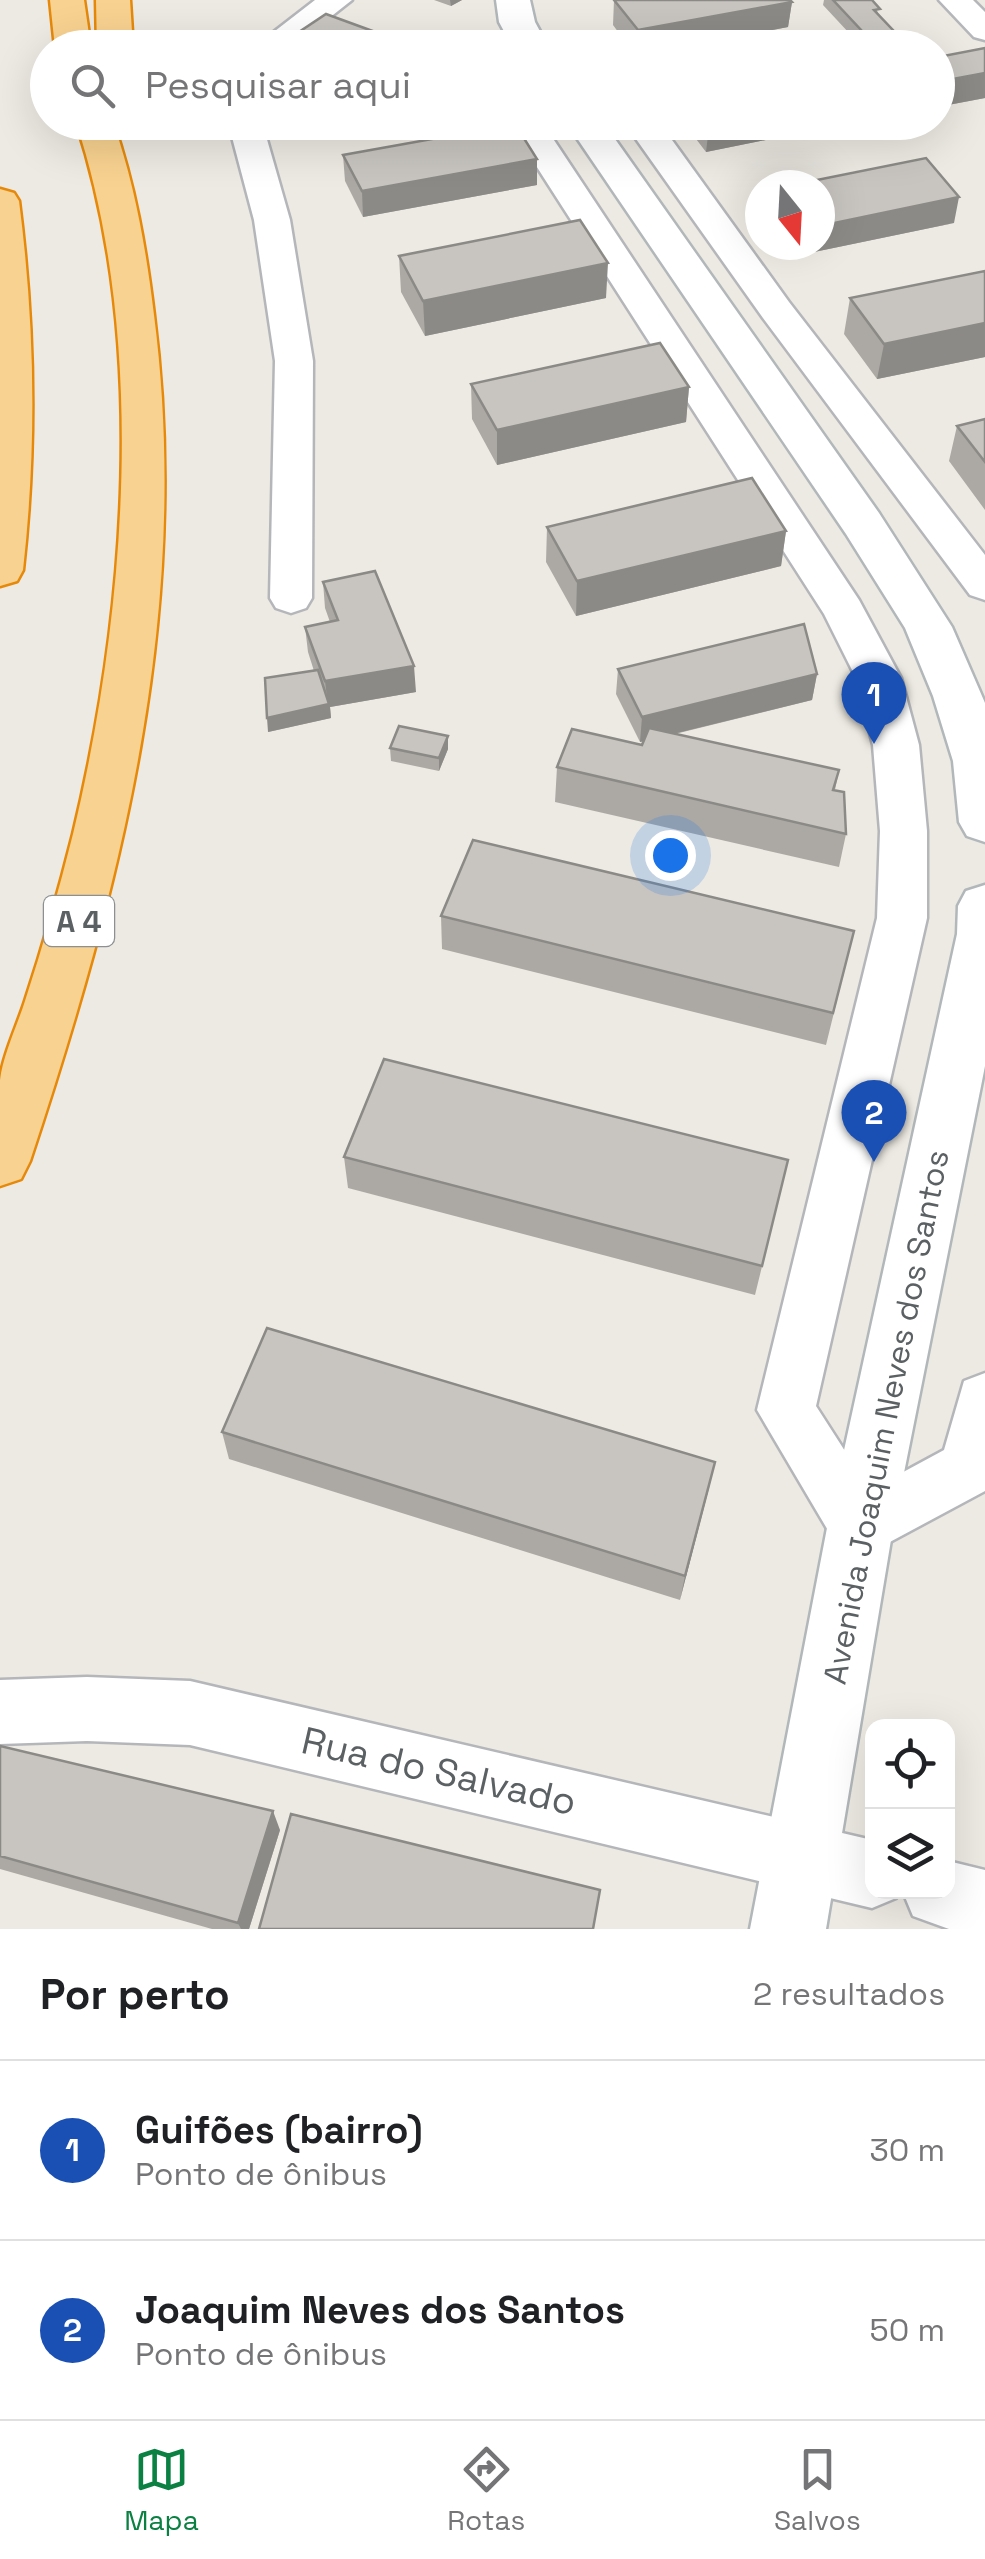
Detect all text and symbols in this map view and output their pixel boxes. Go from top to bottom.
search box [30,30,955,140]
icon: search [65,58,120,113]
text: Pesquisar aqui [145,61,411,109]
north arrow [745,170,835,260]
pin: 1 [842,662,906,744]
your location [645,830,696,881]
road number: A 4 [44,896,114,946]
pin: 2 [842,1080,906,1162]
street label: Avenida Joaquim Neves dos Santos [815,1147,957,1687]
street label: Rua do Salvado [297,1716,581,1826]
map controls [865,1719,955,1899]
button: locate [865,1719,955,1809]
button: layers [865,1809,955,1899]
text: Por perto [40,1968,230,2021]
text: 2 resultados [753,1974,945,2014]
text: Guifões (bairro) [135,2106,423,2154]
text: 1 [65,2130,80,2170]
text: 30 m [869,2130,945,2170]
text: Ponto de ônibus [135,2154,387,2194]
text: Joaquim Neves dos Santos [135,2286,625,2334]
text: 2 [63,2310,82,2350]
text: 50 m [870,2310,945,2350]
text: Ponto de ônibus [135,2334,387,2374]
tab: Mapa [124,2442,199,2538]
tab: Rotas [447,2442,525,2538]
tab: Salvos [774,2442,861,2538]

